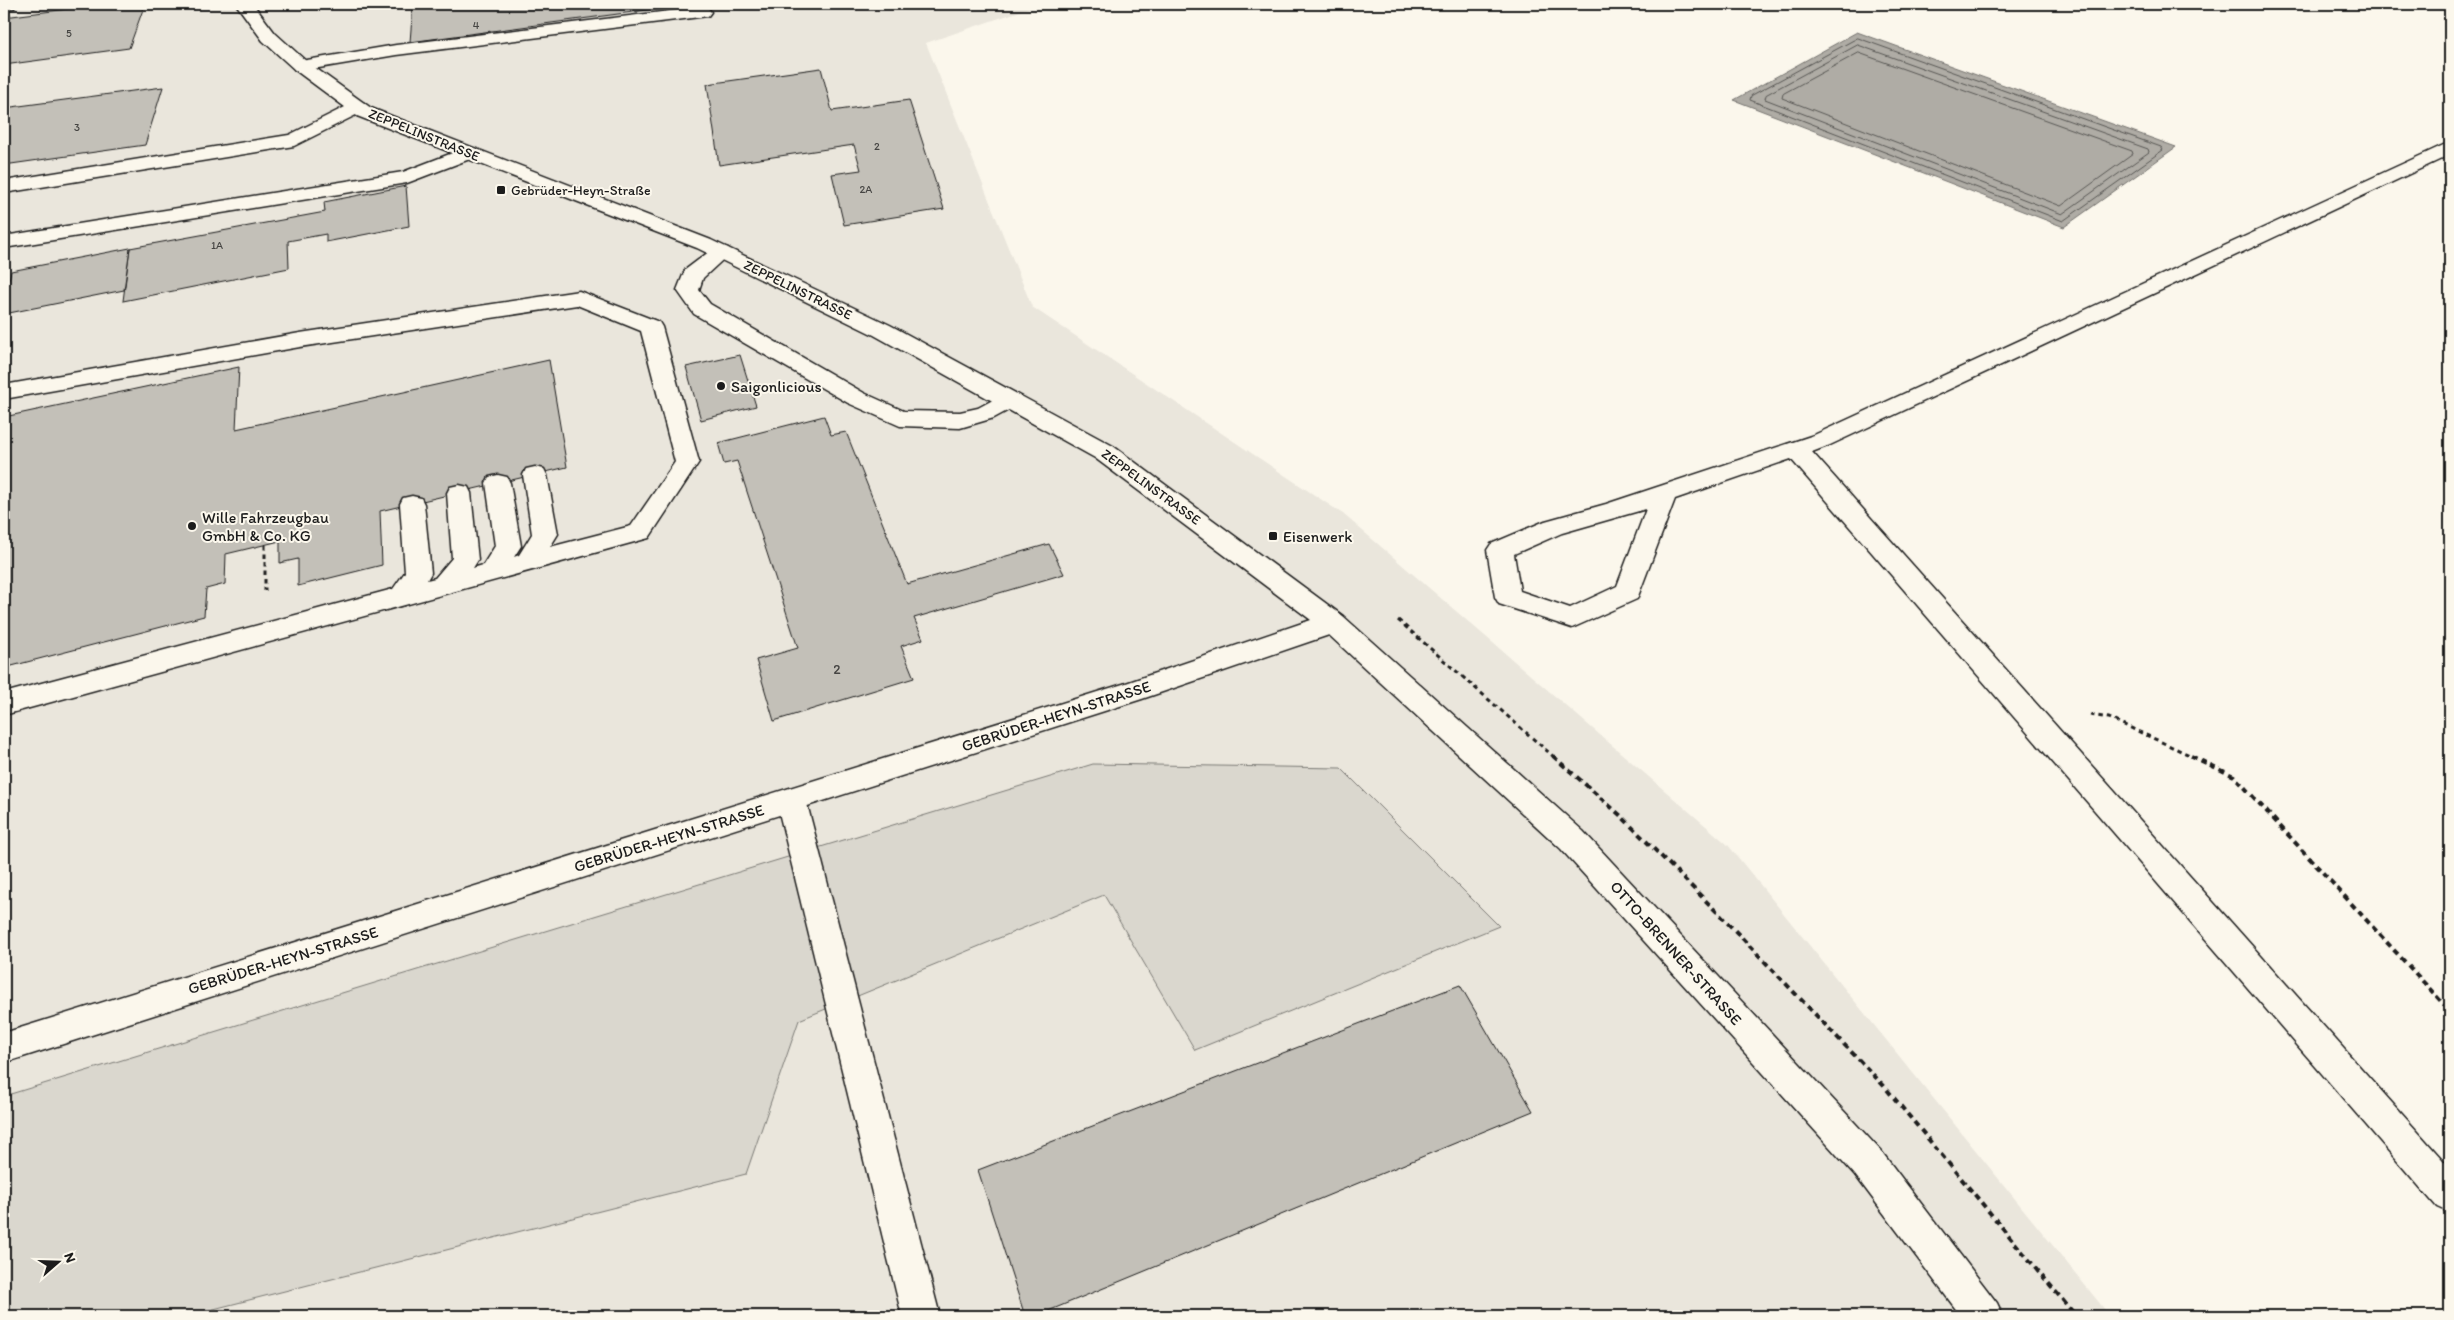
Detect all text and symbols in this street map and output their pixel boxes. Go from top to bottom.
house number: 4 [473,19,480,32]
house number: 5 [66,27,72,40]
street label: ZEPPELINSTRASSE [366,105,482,165]
house number: 3 [74,121,80,134]
house number: 2 [874,140,880,153]
place label: Gebrüder-Heyn-Straße [511,182,651,199]
house number: 2A [860,183,872,196]
marker: Gebrüder-Heyn-Straße [495,184,507,196]
house number: 1A [211,239,223,252]
street label: ZEPPELINSTRASSE [741,256,855,324]
place label: Saigonlicious [731,377,822,396]
marker: Saigonlicious [715,380,727,392]
street label: ZEPPELINSTRASSE [1098,445,1204,529]
place label: Wille Fahrzeugbau GmbH & Co. KG [202,508,329,545]
marker: Wille Fahrzeugbau GmbH & Co. KG [186,520,198,532]
place label: Eisenwerk [1283,527,1352,546]
marker: Eisenwerk [1267,530,1279,542]
house number: 2 [833,661,841,678]
street label: GEBRÜDER-HEYN-STRASSE [959,676,1153,756]
street label: GEBRÜDER-HEYN-STRASSE [572,800,766,876]
street label: OTTO-BRENNER-STRASSE [1606,877,1746,1029]
street label: GEBRÜDER-HEYN-STRASSE [186,922,380,998]
north arrow [32,1238,82,1288]
text: N [60,1250,79,1265]

